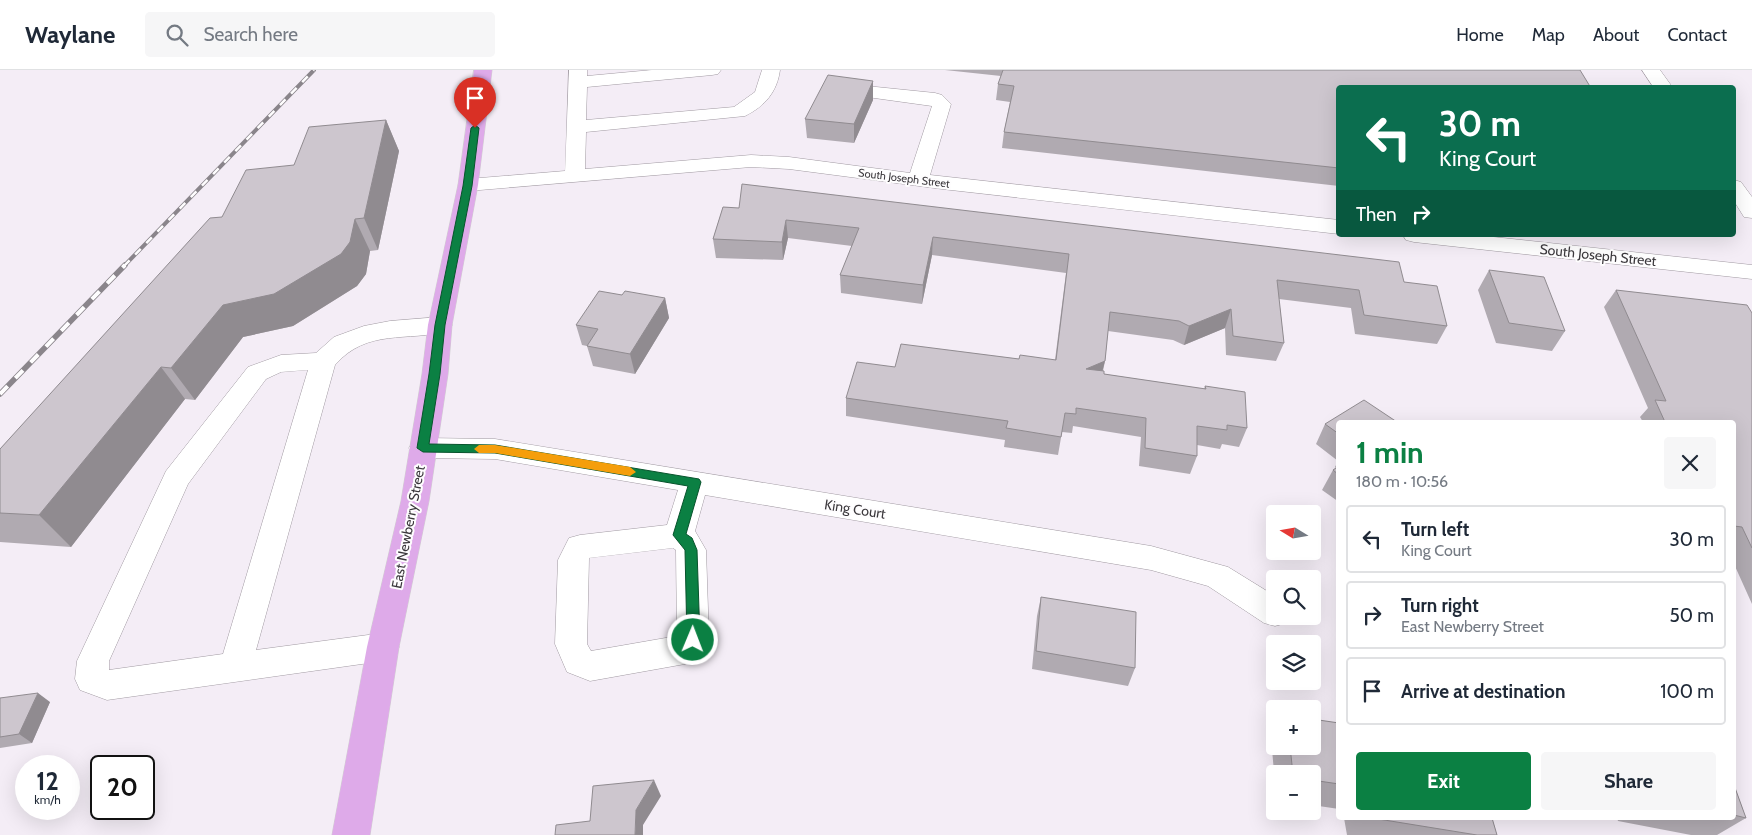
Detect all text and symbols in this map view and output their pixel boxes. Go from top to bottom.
search box [145,12,495,57]
text: Waylane [25,20,115,49]
icon: search [163,21,191,49]
text: Search here [203,23,298,46]
text: Home [1456,24,1504,46]
text: Map [1532,24,1565,46]
text: About [1593,24,1639,46]
text: Contact [1667,24,1727,46]
pin [454,77,496,128]
icon: arrive [461,84,489,112]
text: 30 m [1439,102,1521,145]
icon: left [1356,105,1421,170]
text: King Court [1439,145,1536,172]
street label: South Joseph Street [857,165,951,191]
icon: right [1407,200,1435,228]
text: Then [1356,203,1397,226]
street label: South Joseph Street [1539,240,1658,270]
text: 1 min [1356,434,1424,471]
button: close [1664,437,1716,489]
street label: East Newberry Street [387,464,429,590]
text: 180 m · 10:56 [1356,472,1448,491]
street label: King Court [823,495,887,523]
north arrow [1266,505,1321,560]
map controls [1266,505,1321,820]
text: Turn left [1401,518,1469,541]
icon: left [1358,525,1386,553]
text: 30 m [1670,528,1714,551]
text: King Court [1401,541,1472,560]
button: search [1266,570,1321,625]
text: Turn right [1401,594,1479,617]
icon: right [1358,601,1386,629]
text: 50 m [1670,604,1714,627]
position arrow [666,613,718,665]
text: East Newberry Street [1401,617,1544,636]
button: layers [1266,635,1321,690]
icon: arrive [1358,677,1386,705]
text: Arrive at destination [1401,680,1565,703]
text: 100 m [1660,680,1714,703]
button: + [1266,700,1321,755]
button: Exit [1356,752,1531,810]
button: Share [1541,752,1716,810]
speed limit sign: 20 [90,755,155,820]
button: − [1266,765,1321,820]
text: 12 [36,766,59,796]
text: km/h [34,792,61,807]

